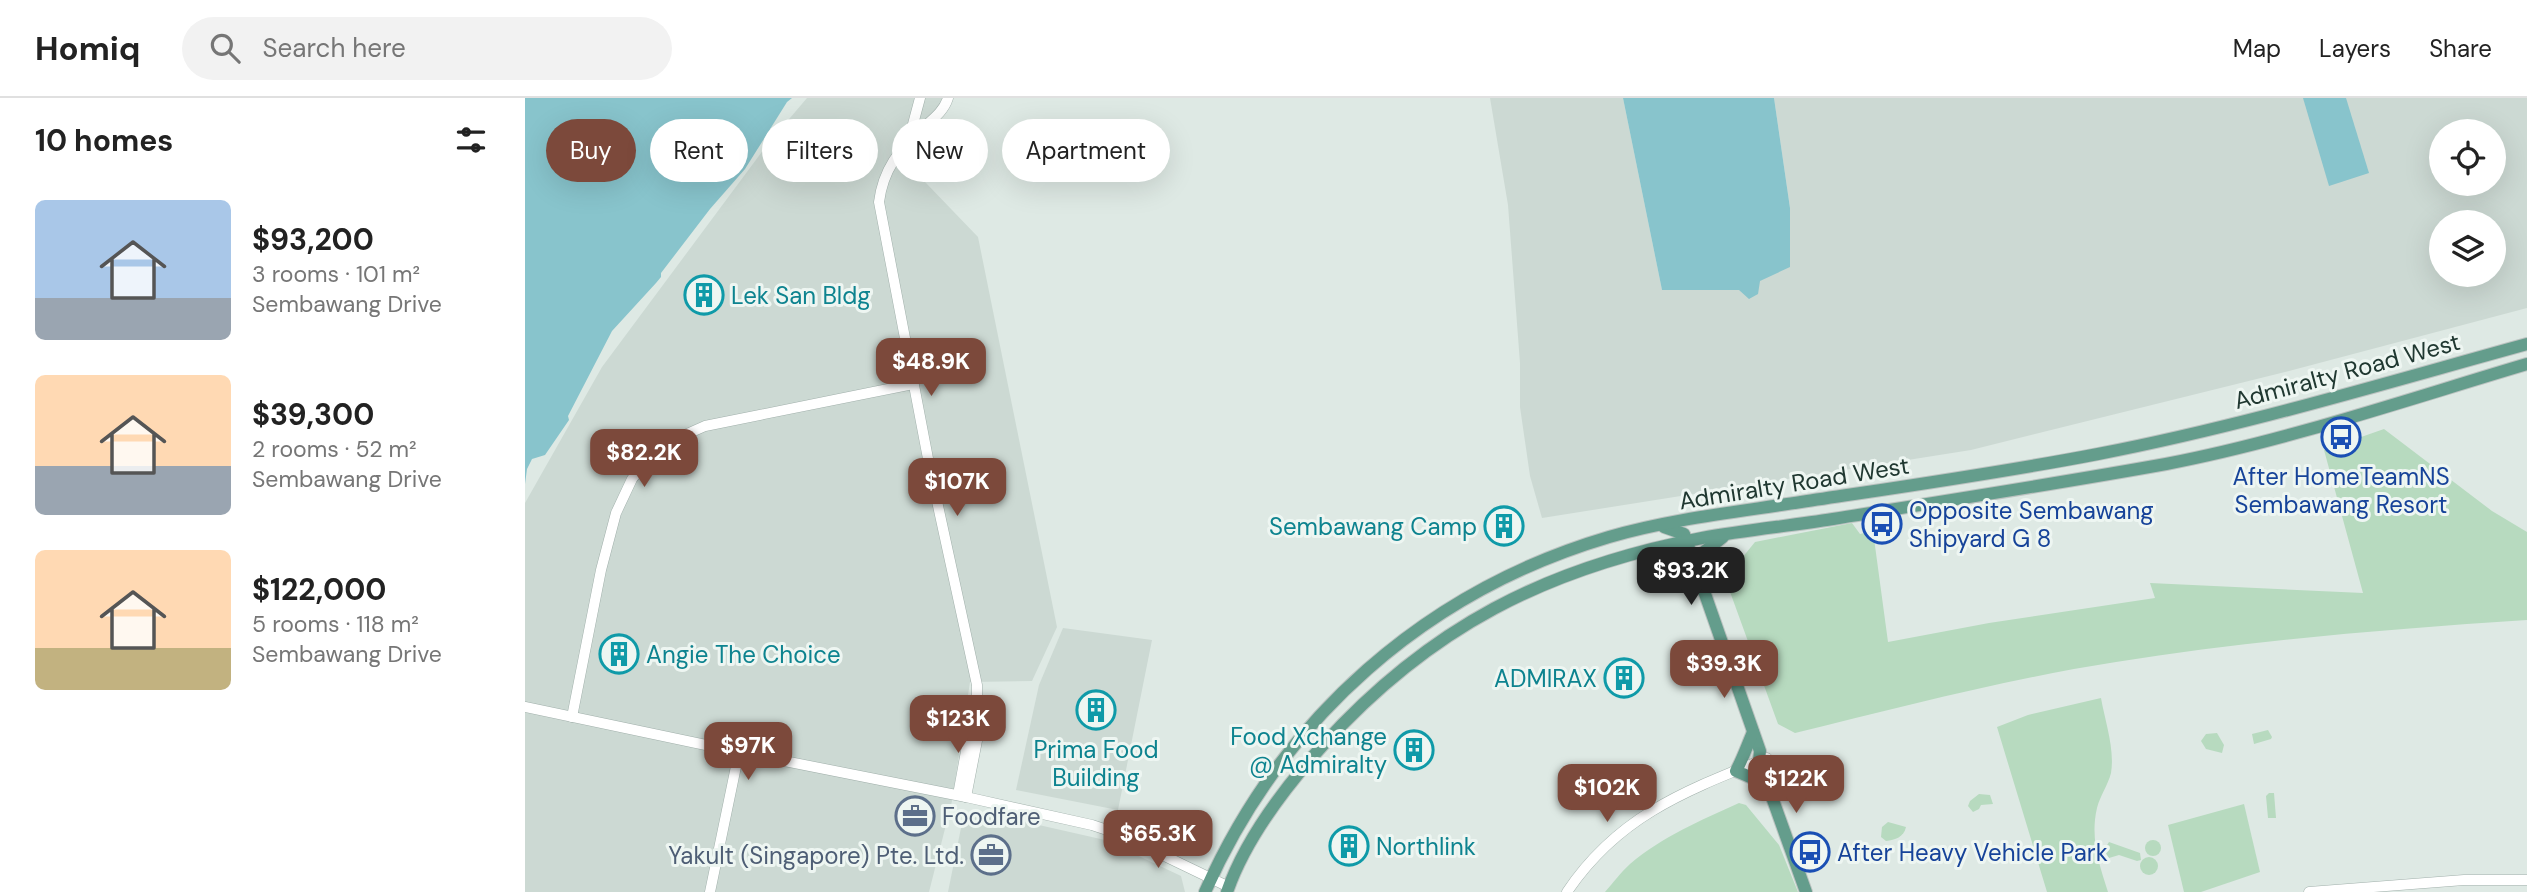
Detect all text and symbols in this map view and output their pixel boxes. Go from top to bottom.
search box [182,17,672,80]
text: Homiq [35,27,140,70]
icon: search [206,29,244,67]
text: Search here [262,31,406,65]
text: Map [2233,33,2281,64]
text: Layers [2319,33,2391,64]
text: Share [2429,33,2492,64]
chip: Buy [546,119,636,182]
chip: Rent [650,119,748,182]
chip: Filters [762,119,878,182]
chip: New [892,119,988,182]
chip: Apartment [1002,119,1170,182]
map controls [2429,119,2506,287]
button: locate [2429,119,2506,196]
text: 10 homes [35,121,173,160]
icon: filters [452,121,490,159]
button: layers [2429,210,2506,287]
text: $93,200 [252,220,374,259]
icon: home [91,228,175,312]
text: 3 rooms · 101 m² [252,259,420,289]
building icon: Lek San Bldg [683,274,725,316]
place label: Lek San Bldg [731,280,871,311]
text: Sembawang Drive [252,289,442,319]
street label: Admiralty Road West [2231,326,2463,416]
pin: $48.9K [874,338,988,398]
text: $48.9K [892,346,970,376]
text: $39,300 [252,395,374,434]
icon: home [91,403,175,487]
bus stop icon: After HomeTeamNS Sembawang Resort [2320,416,2362,458]
pin: $82.2K [587,430,701,489]
text: 2 rooms · 52 m² [252,434,417,464]
text: $82.2K [606,437,682,467]
street label: Admiralty Road West [1677,449,1911,517]
pin: $107K [908,458,1006,518]
place label: After HomeTeamNS Sembawang Resort [2232,461,2450,520]
text: Sembawang Drive [252,464,442,494]
text: $107K [924,466,990,496]
place label: Opposite Sembawang Shipyard G 8 [1909,495,2154,554]
bus stop icon: Opposite Sembawang Shipyard G 8 [1861,503,1903,545]
building icon: Sembawang Camp [1483,505,1525,547]
place label: Sembawang Camp [1269,511,1477,542]
pin: $93.2K [1634,547,1748,607]
text: $93.2K [1653,555,1729,585]
text: $122,000 [252,570,386,609]
icon: home [91,578,175,662]
text: 5 rooms · 118 m² [252,609,419,639]
building icon: Angie The Choice [598,633,640,675]
text: Sembawang Drive [252,639,442,669]
place label: Angie The Choice [646,639,841,670]
pin: $39.3K [1667,640,1781,700]
text: $39.3K [1686,648,1762,678]
building icon: ADMIRAX [1603,657,1645,699]
place label: ADMIRAX [1494,663,1597,694]
building icon: Prima Food Building [1075,689,1117,731]
pin: $123K [909,696,1007,755]
text: $123K [926,703,990,733]
place label: Food Xchange @ Admiralty [1230,721,1387,780]
pin: $97K [707,722,789,782]
building icon: Food Xchange @ Admiralty [1393,729,1435,771]
text: $97K [720,730,776,760]
place label: Prima Food Building [1033,734,1159,793]
pin: $122K [1747,756,1845,815]
text: $122K [1764,763,1828,793]
pin: $102K [1558,764,1656,824]
text: $102K [1574,772,1640,802]
office icon: Foodfare [894,795,936,837]
place label: Foodfare [942,801,1041,832]
pin: $65.3K [1101,810,1215,870]
text: $65.3K [1119,818,1197,848]
building icon: Northlink [1328,825,1370,867]
place label: Northlink [1376,831,1476,862]
bus stop icon: After Heavy Vehicle Park [1789,831,1831,873]
office icon: Yakult (Singapore) Pte. Ltd. [970,834,1012,876]
place label: After Heavy Vehicle Park [1837,837,2108,868]
place label: Yakult (Singapore) Pte. Ltd. [668,840,964,871]

